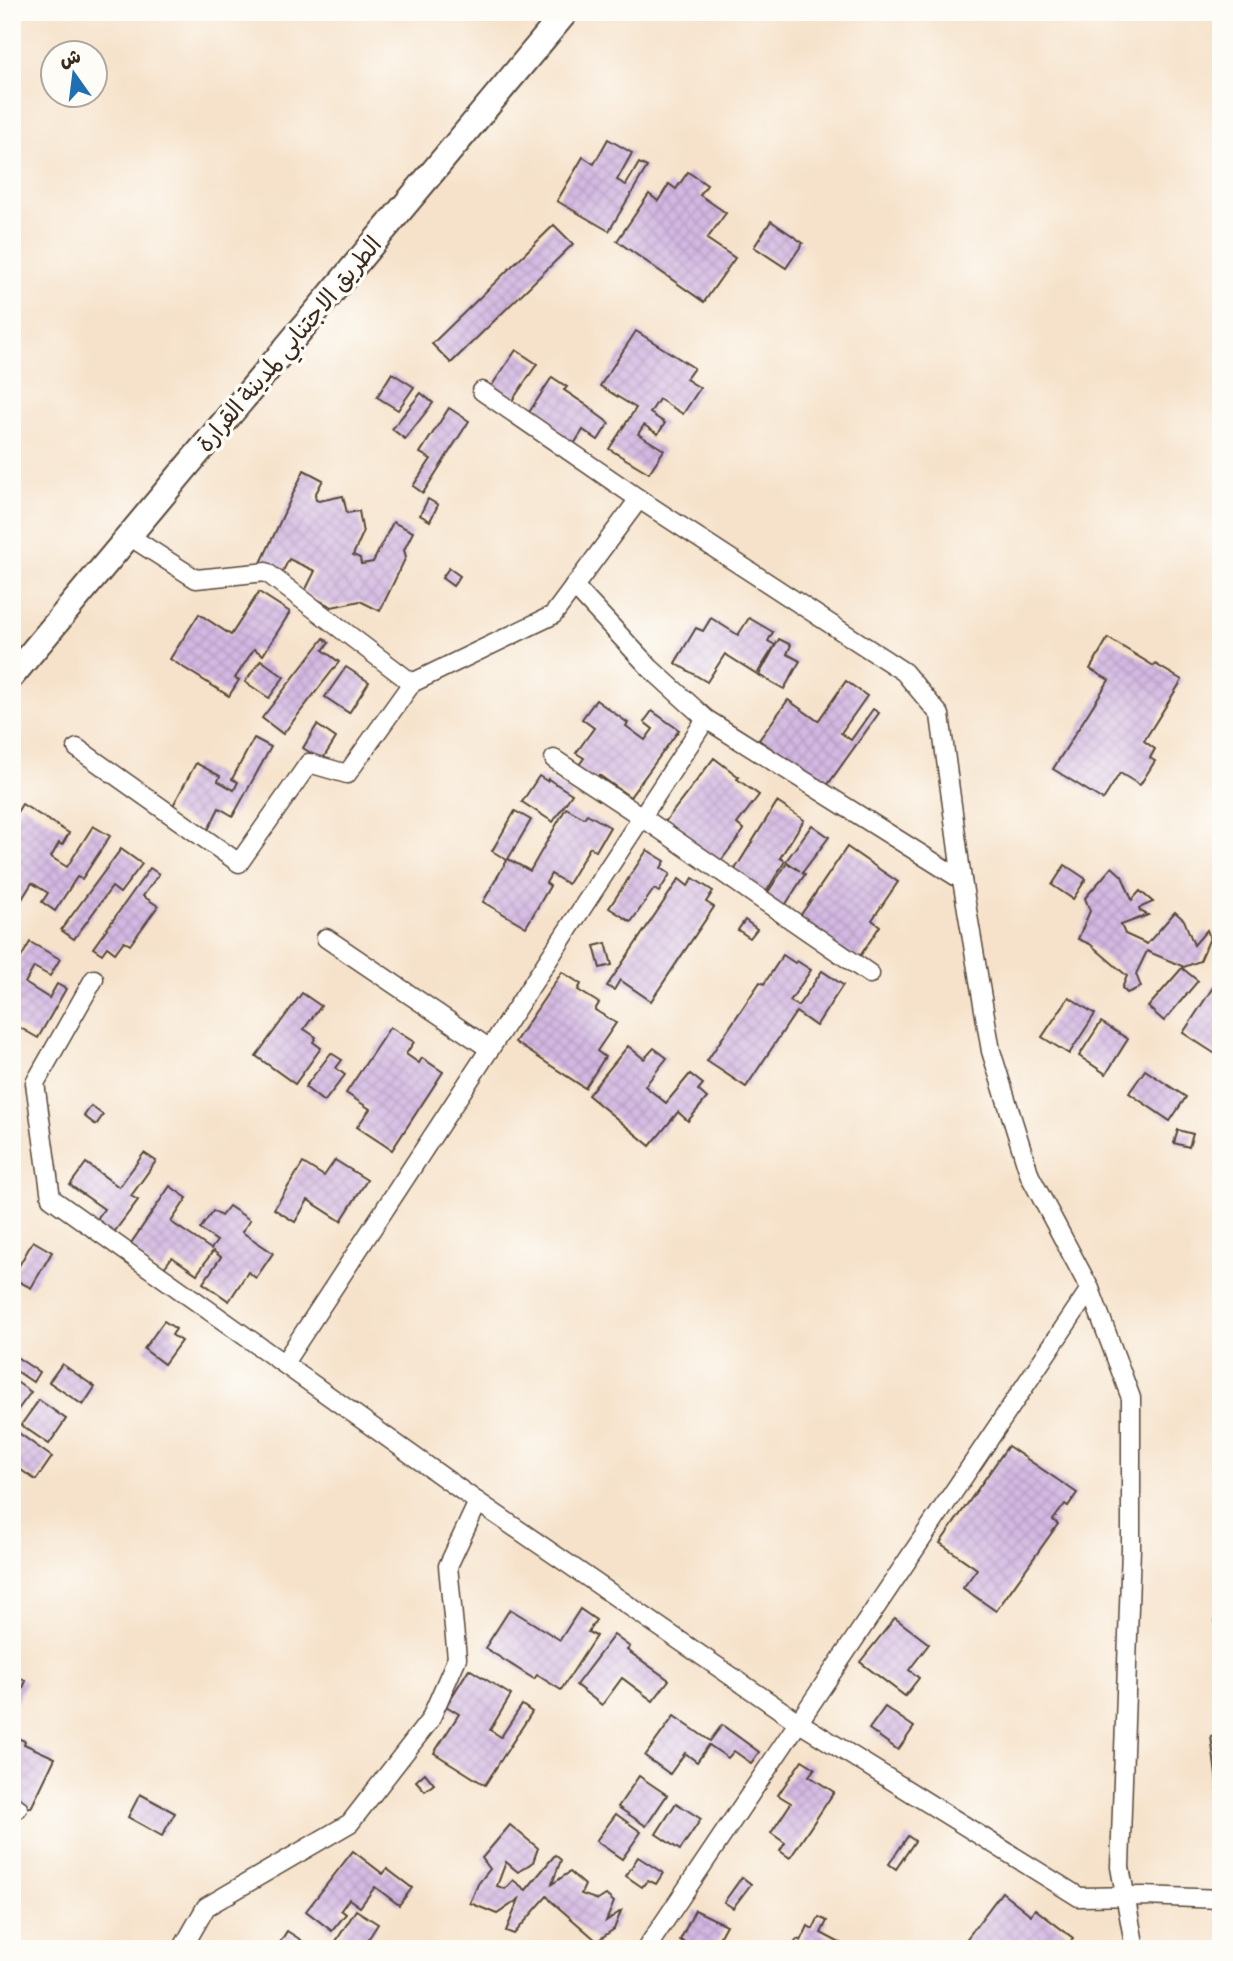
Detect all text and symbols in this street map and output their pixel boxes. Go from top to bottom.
north arrow [38,38,108,108]
text: ش [57,43,83,72]
street label: الطريق الاجتنابي لمدينة القرارة [189,229,393,462]

